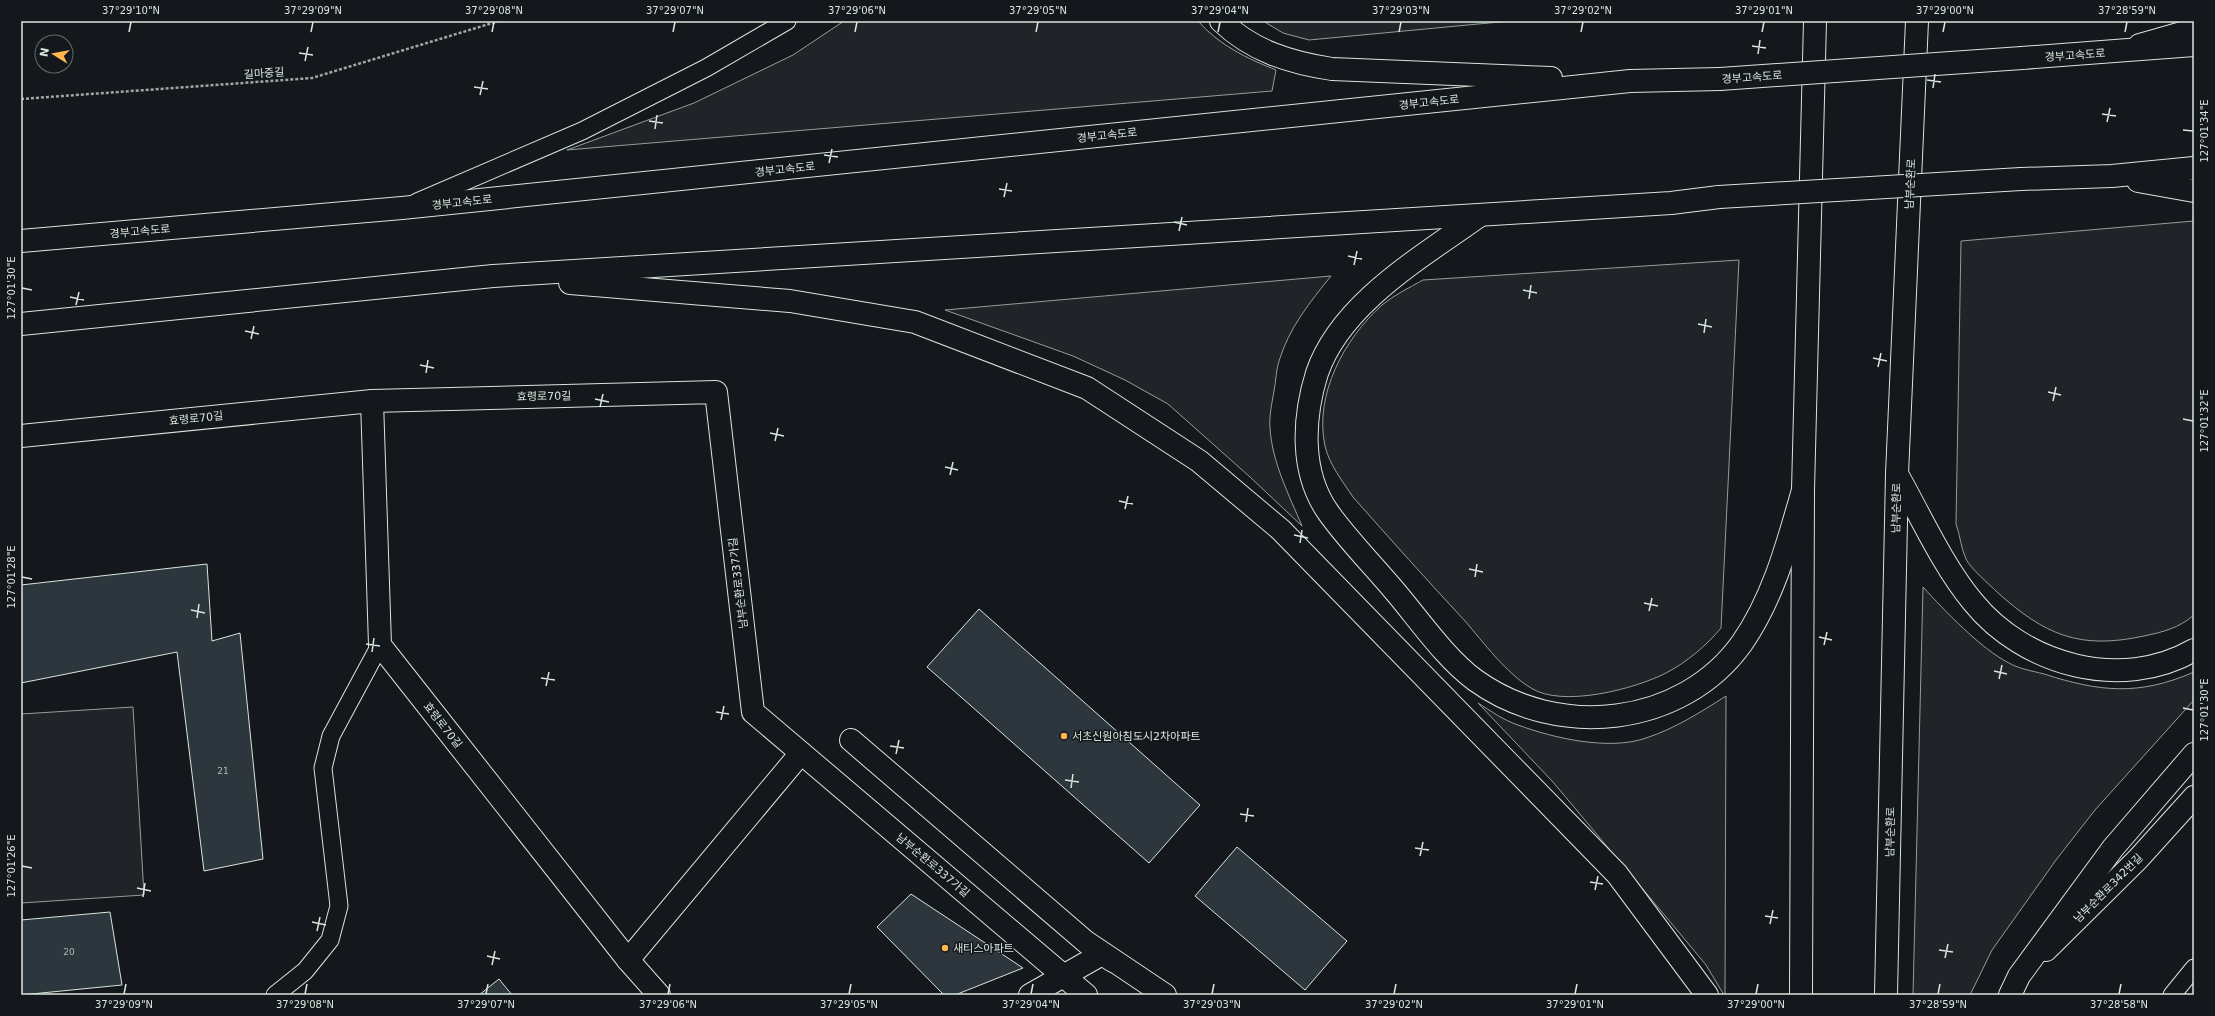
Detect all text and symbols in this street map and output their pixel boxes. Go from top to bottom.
text: 37°29'10"N [102,5,160,16]
text: 37°29'09"N [284,5,342,16]
text: 37°29'08"N [465,5,523,16]
text: 37°29'07"N [646,5,704,16]
text: 37°29'06"N [828,5,886,16]
text: 37°29'05"N [1009,5,1067,16]
text: 37°29'04"N [1191,5,1249,16]
text: 37°29'03"N [1372,5,1430,16]
text: 37°29'02"N [1554,5,1612,16]
text: 37°29'01"N [1735,5,1793,16]
text: 37°29'00"N [1916,5,1974,16]
text: 37°28'59"N [2098,5,2156,16]
north arrow [34,34,74,74]
text: N [37,46,52,58]
street label: 경부고속도로 [2044,47,2106,64]
street label: 길마중길 [243,66,285,81]
street label: 경부고속도로 [1721,69,1783,86]
street label: 경부고속도로 [1398,93,1460,112]
text: 127°01'34"E [2199,99,2210,163]
street label: 경부고속도로 [1076,126,1138,145]
street label: 남부순환로 [1903,158,1918,210]
street label: 경부고속도로 [754,160,816,179]
street label: 경부고속도로 [431,193,493,212]
street label: 경부고속도로 [109,222,171,241]
text: 127°01'30"E [6,256,17,320]
text: 127°01'32"E [2199,389,2210,453]
street label: 효령로70길 [517,390,571,403]
street label: 효령로70길 [168,409,224,428]
street label: 남부순환로 [1890,483,1903,533]
street label: 남부순환로337가길 [726,537,751,629]
text: 127°01'28"E [6,545,17,609]
text: 127°01'30"E [2199,678,2210,742]
street label: 효령로70길 [421,700,465,751]
place label: 서초신원아침도시2차아파트 [1072,730,1200,743]
marker: 서초신원아침도시2차아파트 [1059,731,1069,741]
house number: 21 [217,766,229,776]
street label: 남부순환로 [1884,807,1897,857]
street label: 남부순환로337가길 [893,831,972,900]
text: 127°01'26"E [6,834,17,898]
street label: 남부순환로342번길 [2071,851,2145,925]
place label: 새티스아파트 [953,942,1014,955]
marker: 새티스아파트 [940,943,950,953]
house number: 20 [63,947,75,957]
text: 37°29'09"N [95,999,153,1010]
text: 37°29'08"N [276,999,334,1010]
text: 37°29'07"N [457,999,515,1010]
text: 37°29'06"N [639,999,697,1010]
text: 37°29'05"N [820,999,878,1010]
text: 37°29'04"N [1002,999,1060,1010]
text: 37°29'03"N [1183,999,1241,1010]
text: 37°29'02"N [1365,999,1423,1010]
text: 37°29'01"N [1546,999,1604,1010]
text: 37°29'00"N [1727,999,1785,1010]
text: 37°28'59"N [1909,999,1967,1010]
text: 37°28'58"N [2090,999,2148,1010]

